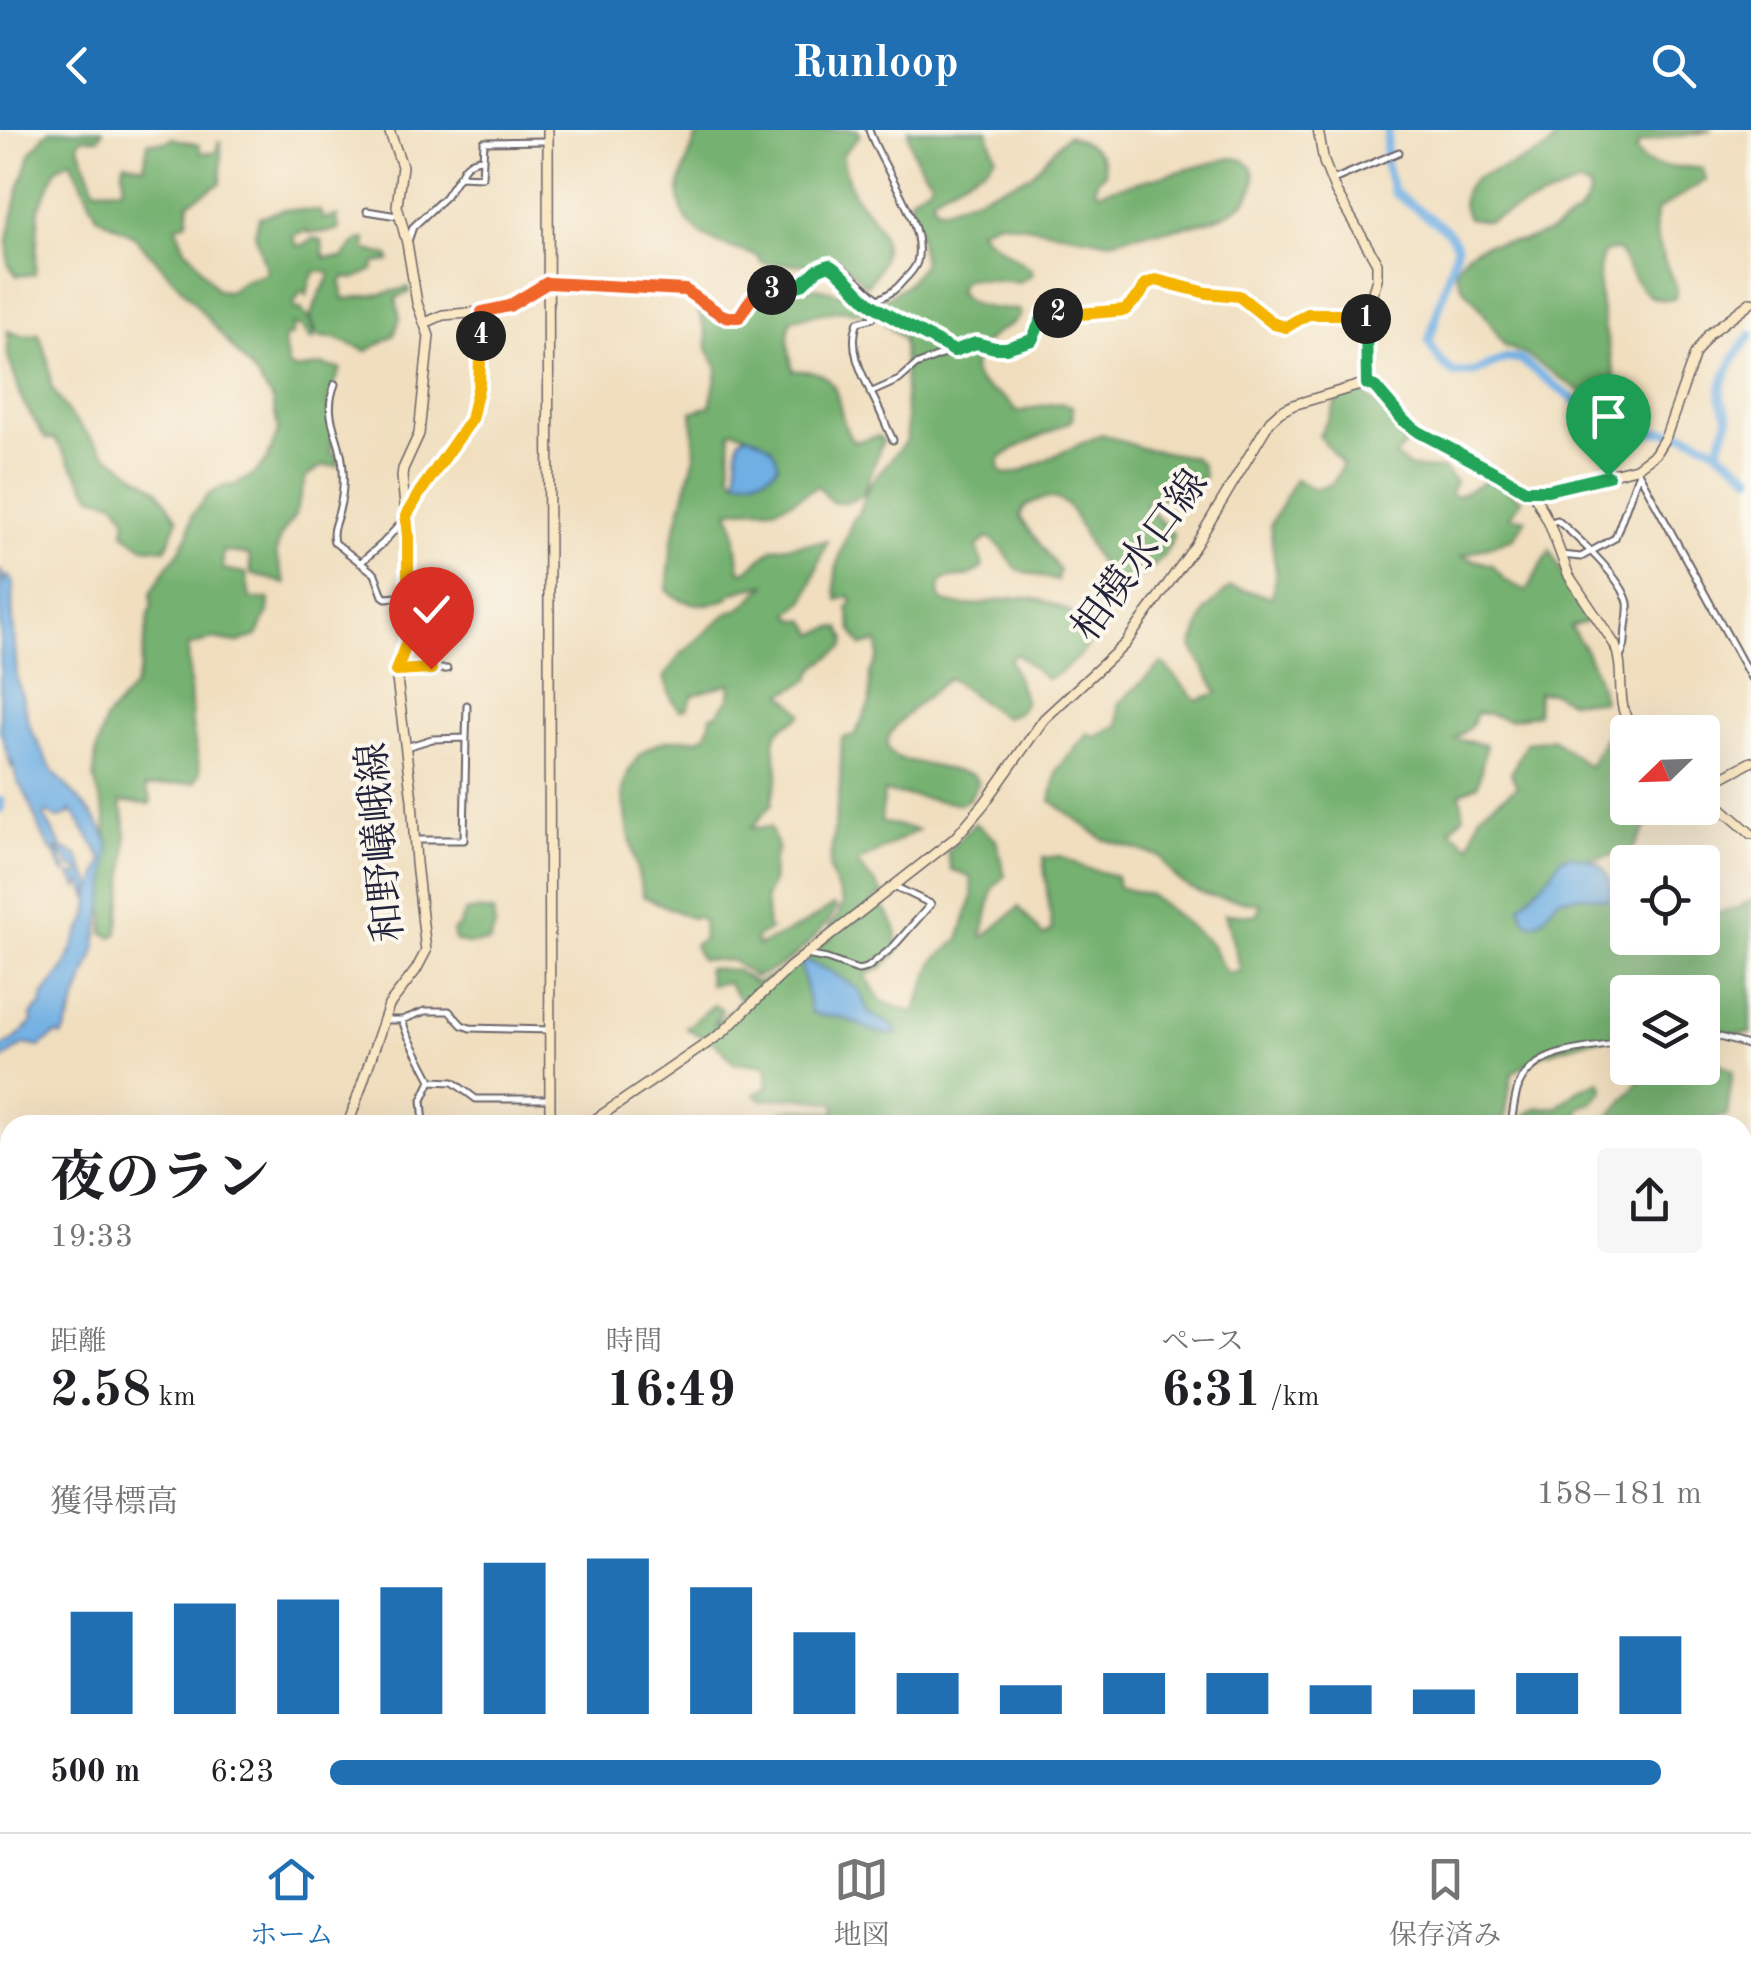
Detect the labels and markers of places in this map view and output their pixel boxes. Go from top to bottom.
pin: 3 [747,265,797,315]
pin: 2 [1033,288,1083,338]
pin: 1 [1341,294,1391,344]
pin: 4 [456,311,506,361]
pin [1566,374,1651,477]
pin [389,567,474,670]

